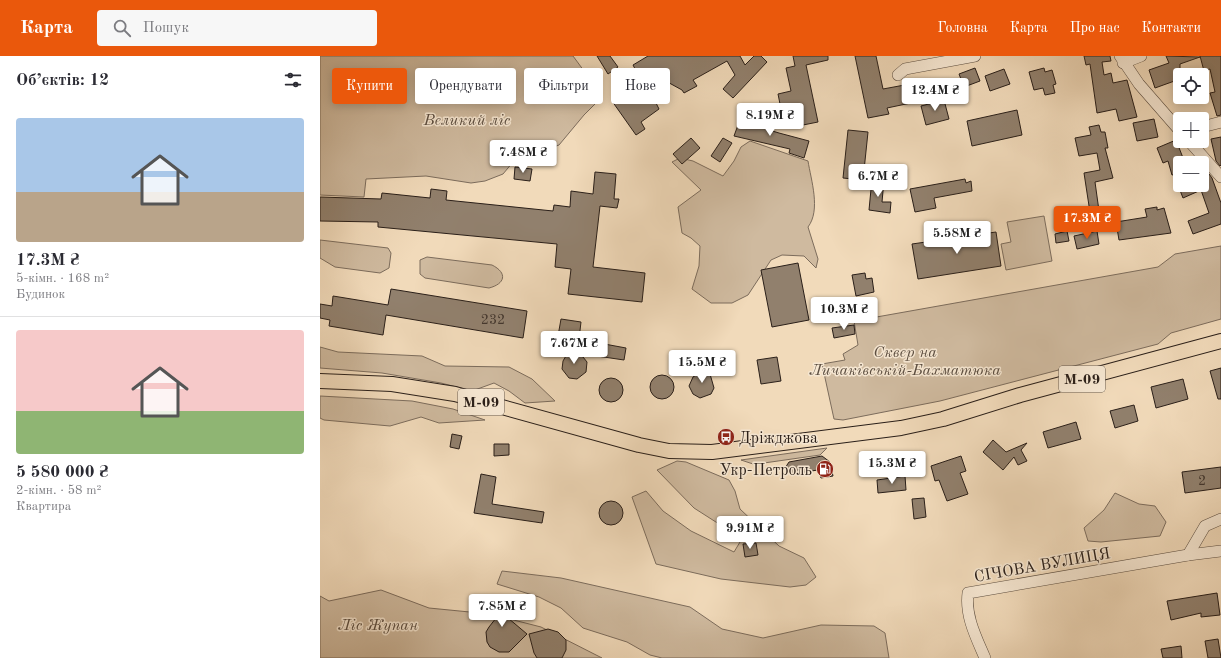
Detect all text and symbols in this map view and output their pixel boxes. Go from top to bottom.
search box [97,10,377,46]
icon: search [111,17,133,39]
text: Карта [20,19,73,38]
text: Пошук [143,21,189,36]
text: Головна [937,21,988,35]
text: Карта [1010,21,1048,35]
text: Про нас [1070,21,1120,35]
text: Контакти [1142,21,1201,35]
chip: Купити [332,68,407,104]
chip: Орендувати [415,68,516,104]
chip: Фільтри [524,68,603,104]
chip: Нове [611,68,670,104]
map controls [1173,68,1209,192]
button: locate [1173,68,1209,104]
icon: filters [282,69,304,91]
text: Об’єктів: 12 [16,72,109,89]
pin: 12.4M ₴ [898,78,972,112]
text: 12.4M ₴ [911,84,959,97]
pin: 8.19M ₴ [733,103,807,137]
text: 8.19M ₴ [746,109,794,122]
button: + [1173,112,1209,148]
park label: Великий ліс [422,113,511,129]
pin: 7.48M ₴ [486,140,560,174]
icon: home [124,144,196,216]
text: 7.48M ₴ [499,146,547,159]
button: − [1173,156,1209,192]
pin: 6.7M ₴ [845,164,911,198]
text: 6.7M ₴ [857,170,899,183]
pin: 17.3M ₴ [1050,206,1124,240]
text: 17.3M ₴ [1063,212,1111,225]
pin: 5.58M ₴ [920,221,994,255]
text: 5.58M ₴ [933,227,981,240]
text: 17.3M ₴ [16,252,80,269]
text: 5-кімн. · 168 m² [16,272,109,285]
text: Будинок [16,288,65,301]
pin: 10.3M ₴ [807,297,881,331]
text: 10.3M ₴ [820,303,868,316]
house number: 232 [481,313,505,327]
pin: 7.67M ₴ [537,331,611,365]
text: 7.67M ₴ [550,337,598,350]
park label: Сквер на Личаківській-Бахматюка [809,345,1001,379]
pin: 15.5M ₴ [665,350,739,384]
icon: home [124,356,196,428]
text: 15.5M ₴ [678,356,726,369]
road number: М-09 [1059,366,1105,392]
road number: М-09 [458,389,504,415]
bus stop icon: Дріжджова [716,427,736,447]
place label: Дріжджова [739,431,818,447]
pin: 15.3M ₴ [855,451,929,485]
text: 15.3M ₴ [868,457,916,470]
fuel station icon: Укр-Петроль [815,459,835,479]
place label: Укр-Петроль [720,463,812,479]
text: 5 580 000 ₴ [16,464,109,481]
house number: 2 [1198,474,1206,488]
text: 2-кімн. · 58 m² [16,484,102,497]
text: Квартира [16,500,71,513]
pin: 9.91M ₴ [713,516,787,550]
text: 9.91M ₴ [726,522,774,535]
street label: СІЧОВА ВУЛИЦЯ [973,546,1112,586]
pin: 7.85M ₴ [465,594,539,628]
text: 7.85M ₴ [478,600,526,613]
park label: Ліс Жупан [338,618,418,634]

